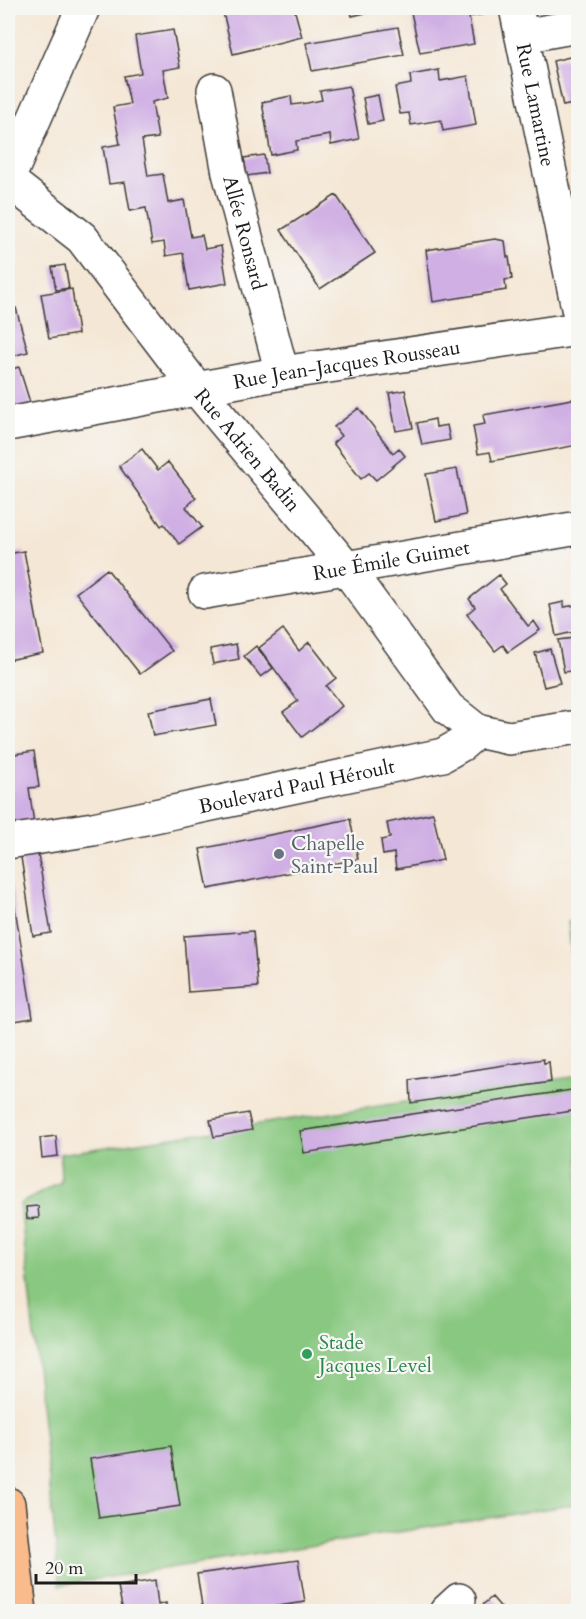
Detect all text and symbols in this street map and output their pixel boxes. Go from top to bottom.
street label: Rue Lamartine [510,41,562,169]
street label: Allée Ronsard [217,172,273,293]
street label: Rue Jean-Jacques Rousseau [231,333,462,395]
street label: Rue Adrien Badin [188,382,307,518]
street label: Rue Émile Guimet [311,533,472,587]
street label: Boulevard Paul Héroult [196,752,398,820]
place label: Chapelle Saint-Paul [291,830,378,880]
marker: Chapelle Saint-Paul [272,847,286,861]
place label: Stade Jacques Level [316,1329,432,1379]
marker: Stade Jacques Level [300,1347,314,1361]
scale bar [36,1547,136,1585]
text: 20 m [45,1556,84,1581]

